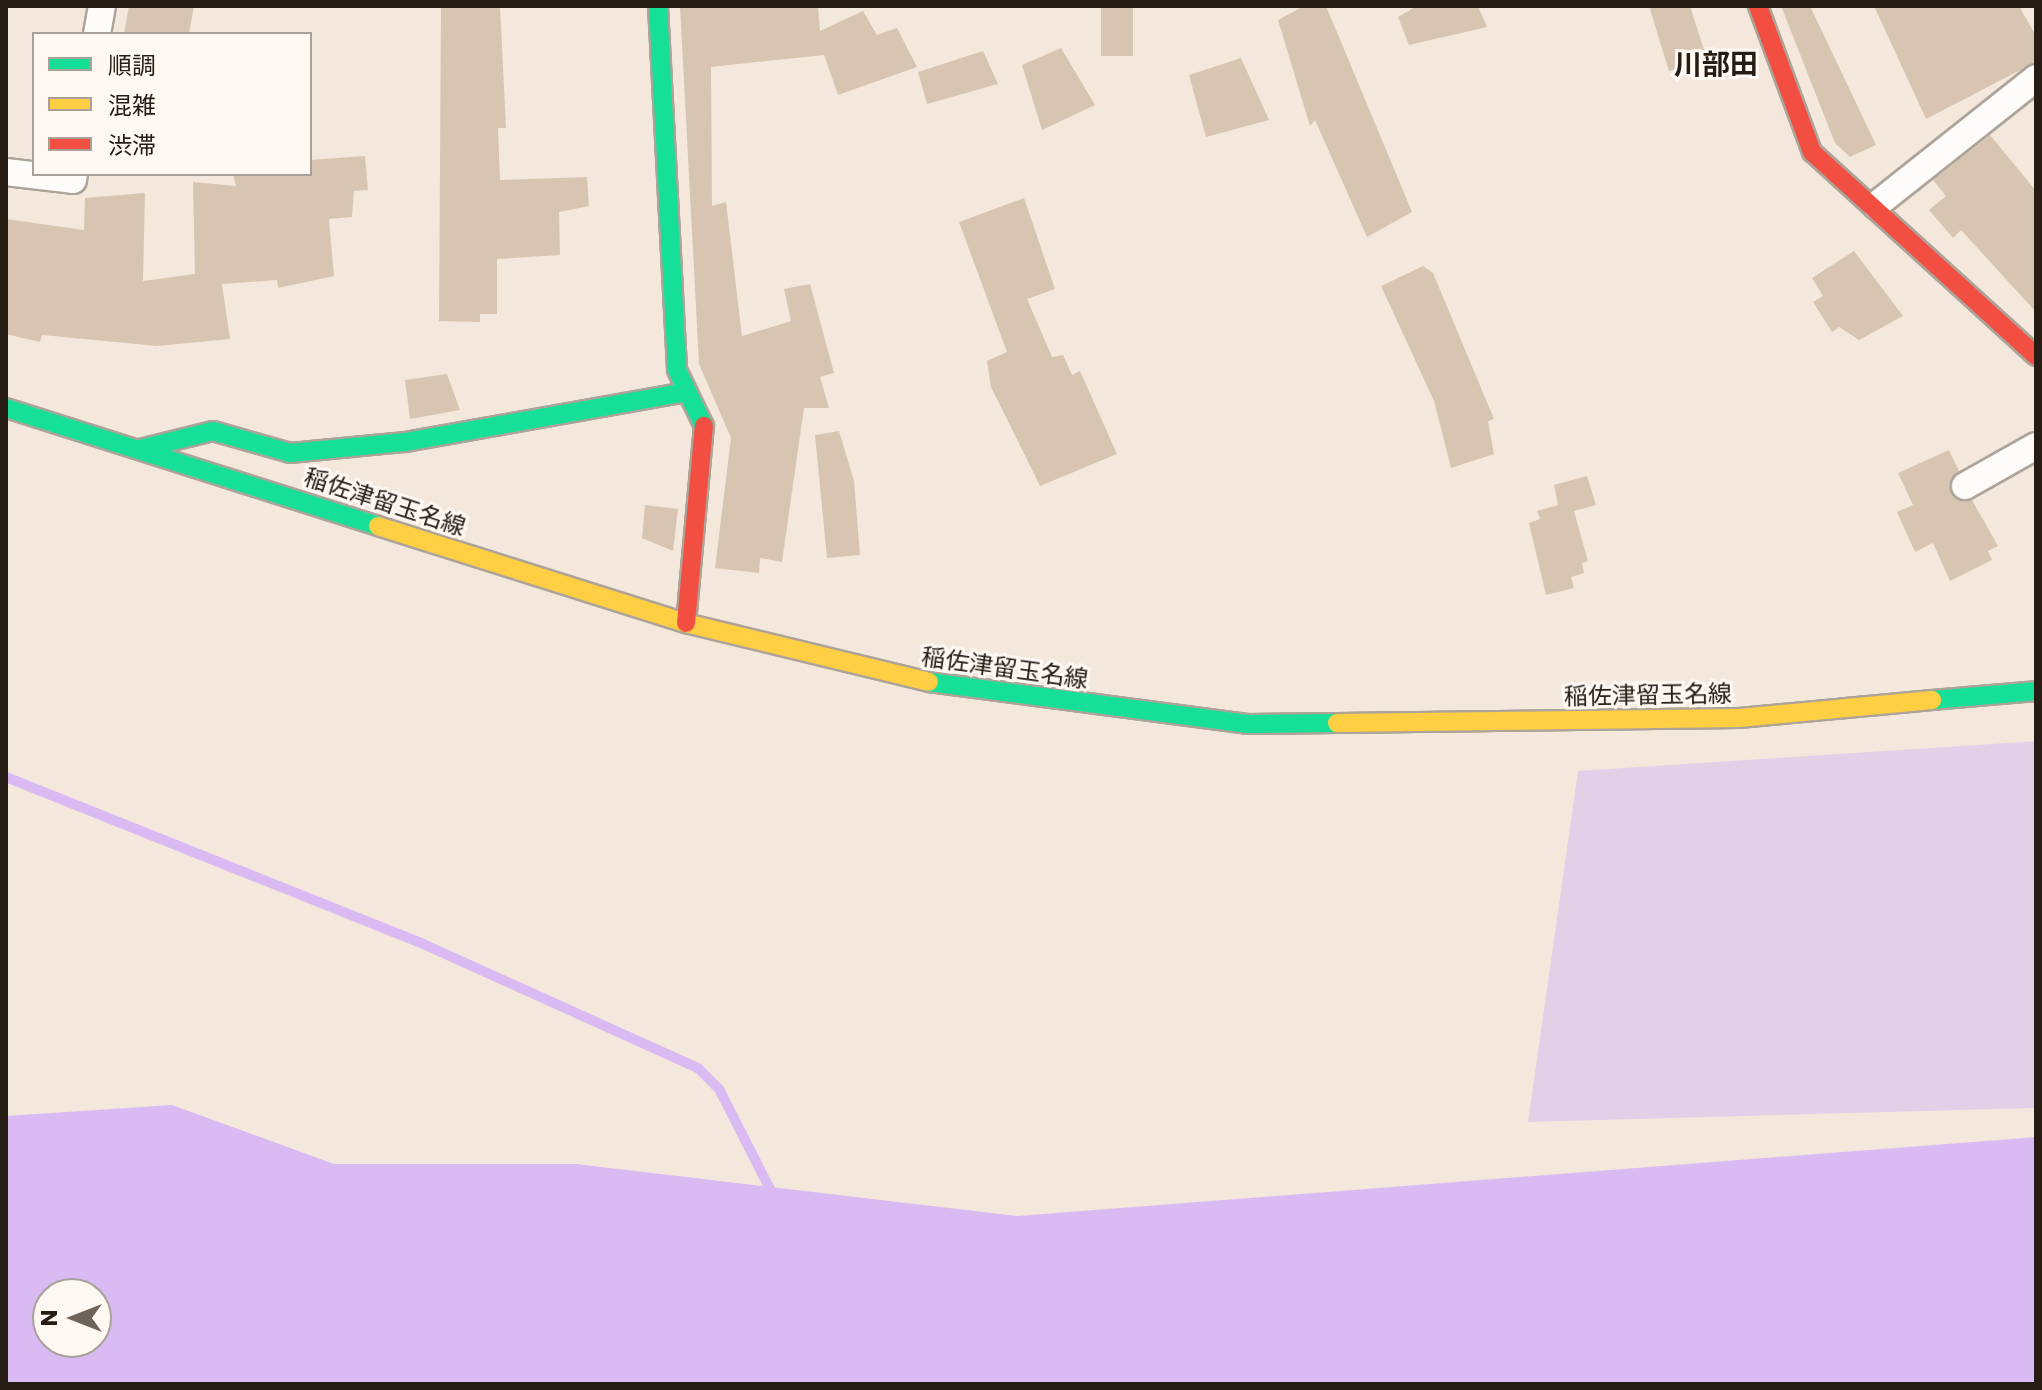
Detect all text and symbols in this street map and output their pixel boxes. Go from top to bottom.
legend [32,32,312,176]
district label: 川部田 [1674,48,1758,82]
text: 順調 [108,49,156,82]
text: 混雑 [108,89,156,122]
text: 渋滞 [108,129,156,162]
street label: 稲佐津留玉名線 [301,462,469,542]
street label: 稲佐津留玉名線 [920,642,1090,694]
street label: 稲佐津留玉名線 [1564,679,1732,711]
north arrow [32,1278,112,1358]
text: N [34,1310,65,1326]

